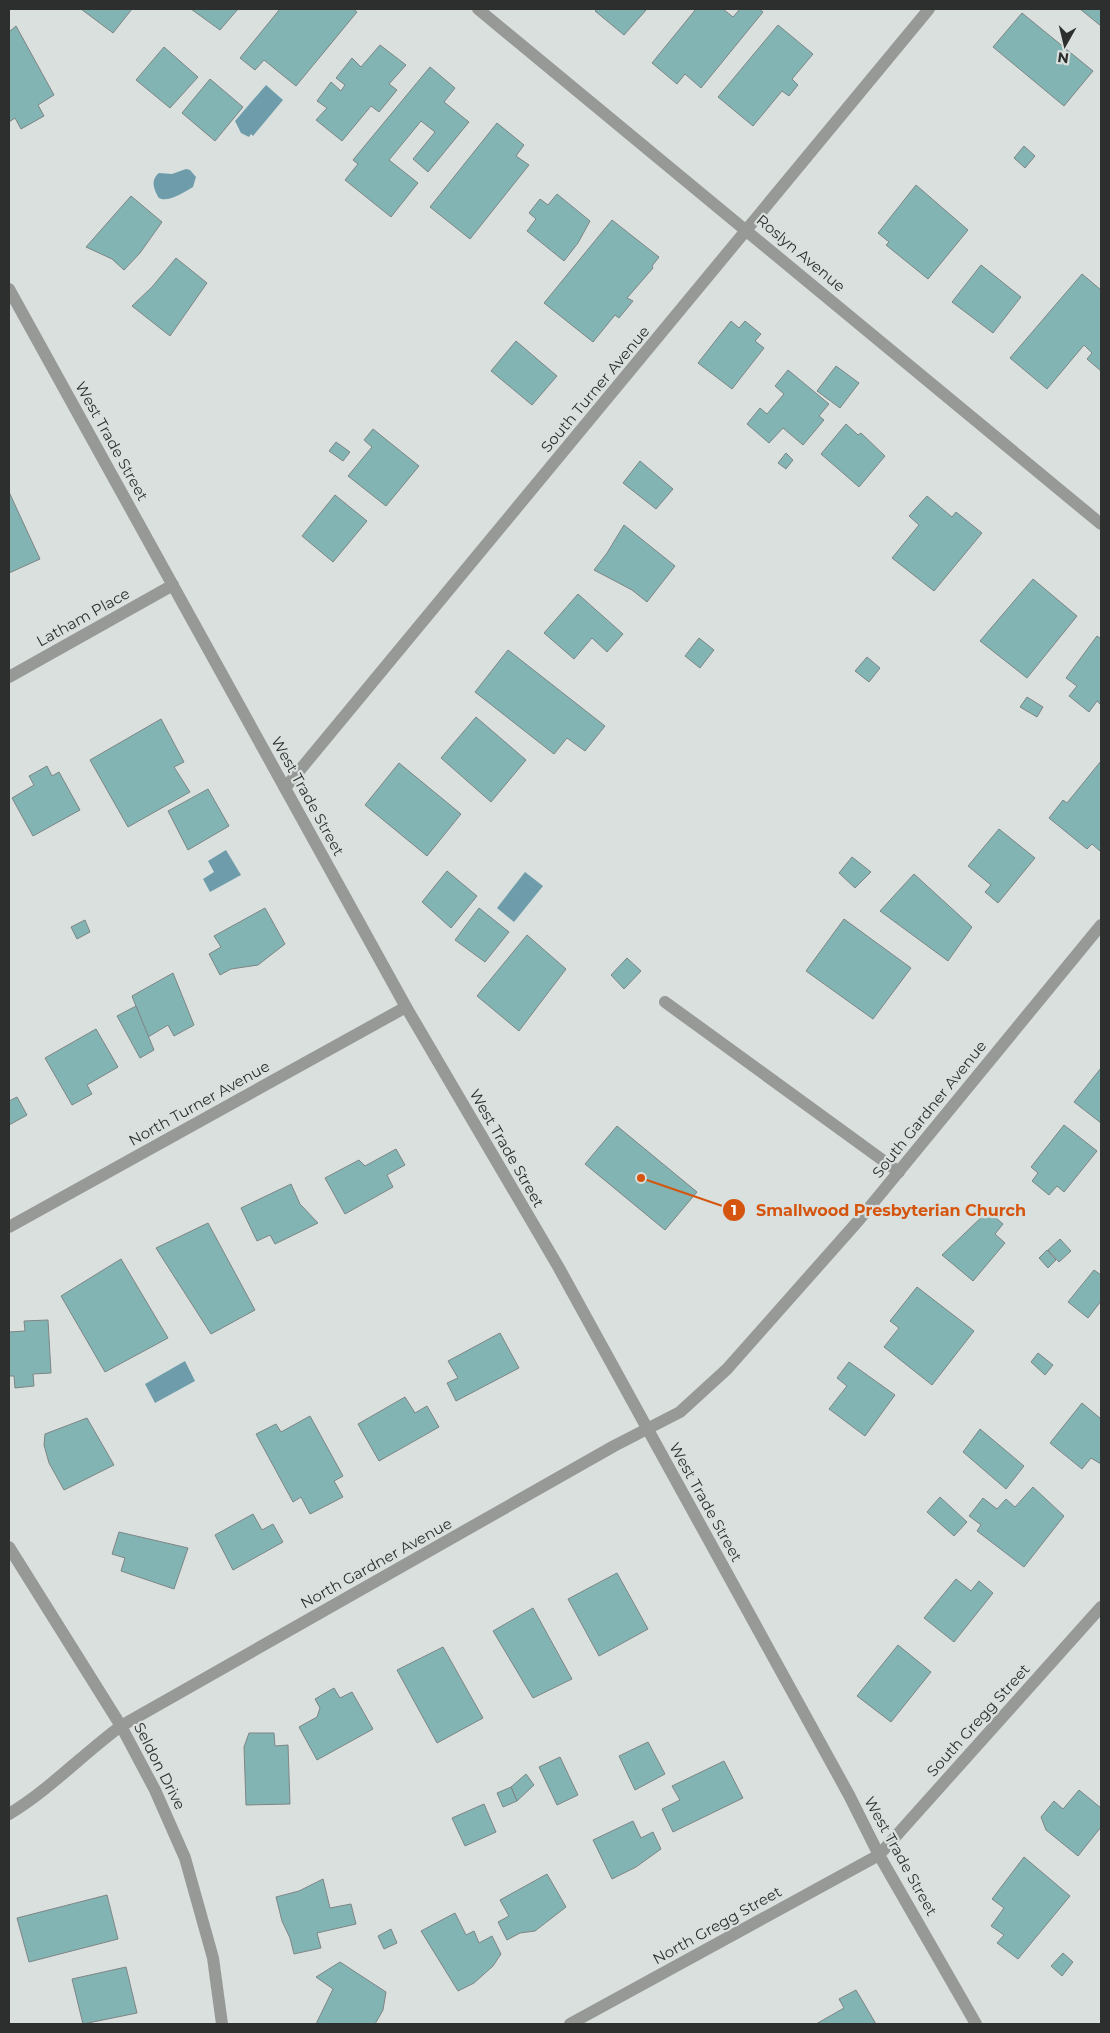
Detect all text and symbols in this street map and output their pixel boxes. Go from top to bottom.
north arrow [1040,20,1090,70]
text: N [1056,48,1070,68]
street label: Roslyn Avenue [753,210,849,296]
street label: South Turner Avenue [537,322,653,456]
street label: West Trade Street [71,378,153,504]
street label: Latham Place [33,584,133,650]
street label: West Trade Street [267,733,349,859]
street label: South Gardner Avenue [868,1037,990,1181]
street label: North Turner Avenue [125,1056,273,1150]
street label: West Trade Street [465,1085,549,1211]
callout: Smallwood Presbyterian Church [721,1195,1036,1226]
text: 1 [731,1200,737,1219]
text: Smallwood Presbyterian Church [756,1201,1026,1220]
street label: West Trade Street [665,1439,747,1565]
street label: North Gardner Avenue [297,1513,455,1613]
street label: South Gregg Street [922,1660,1034,1780]
street label: Seldon Drive [130,1719,190,1813]
street label: West Trade Street [860,1793,942,1919]
street label: North Gregg Street [649,1882,785,1968]

